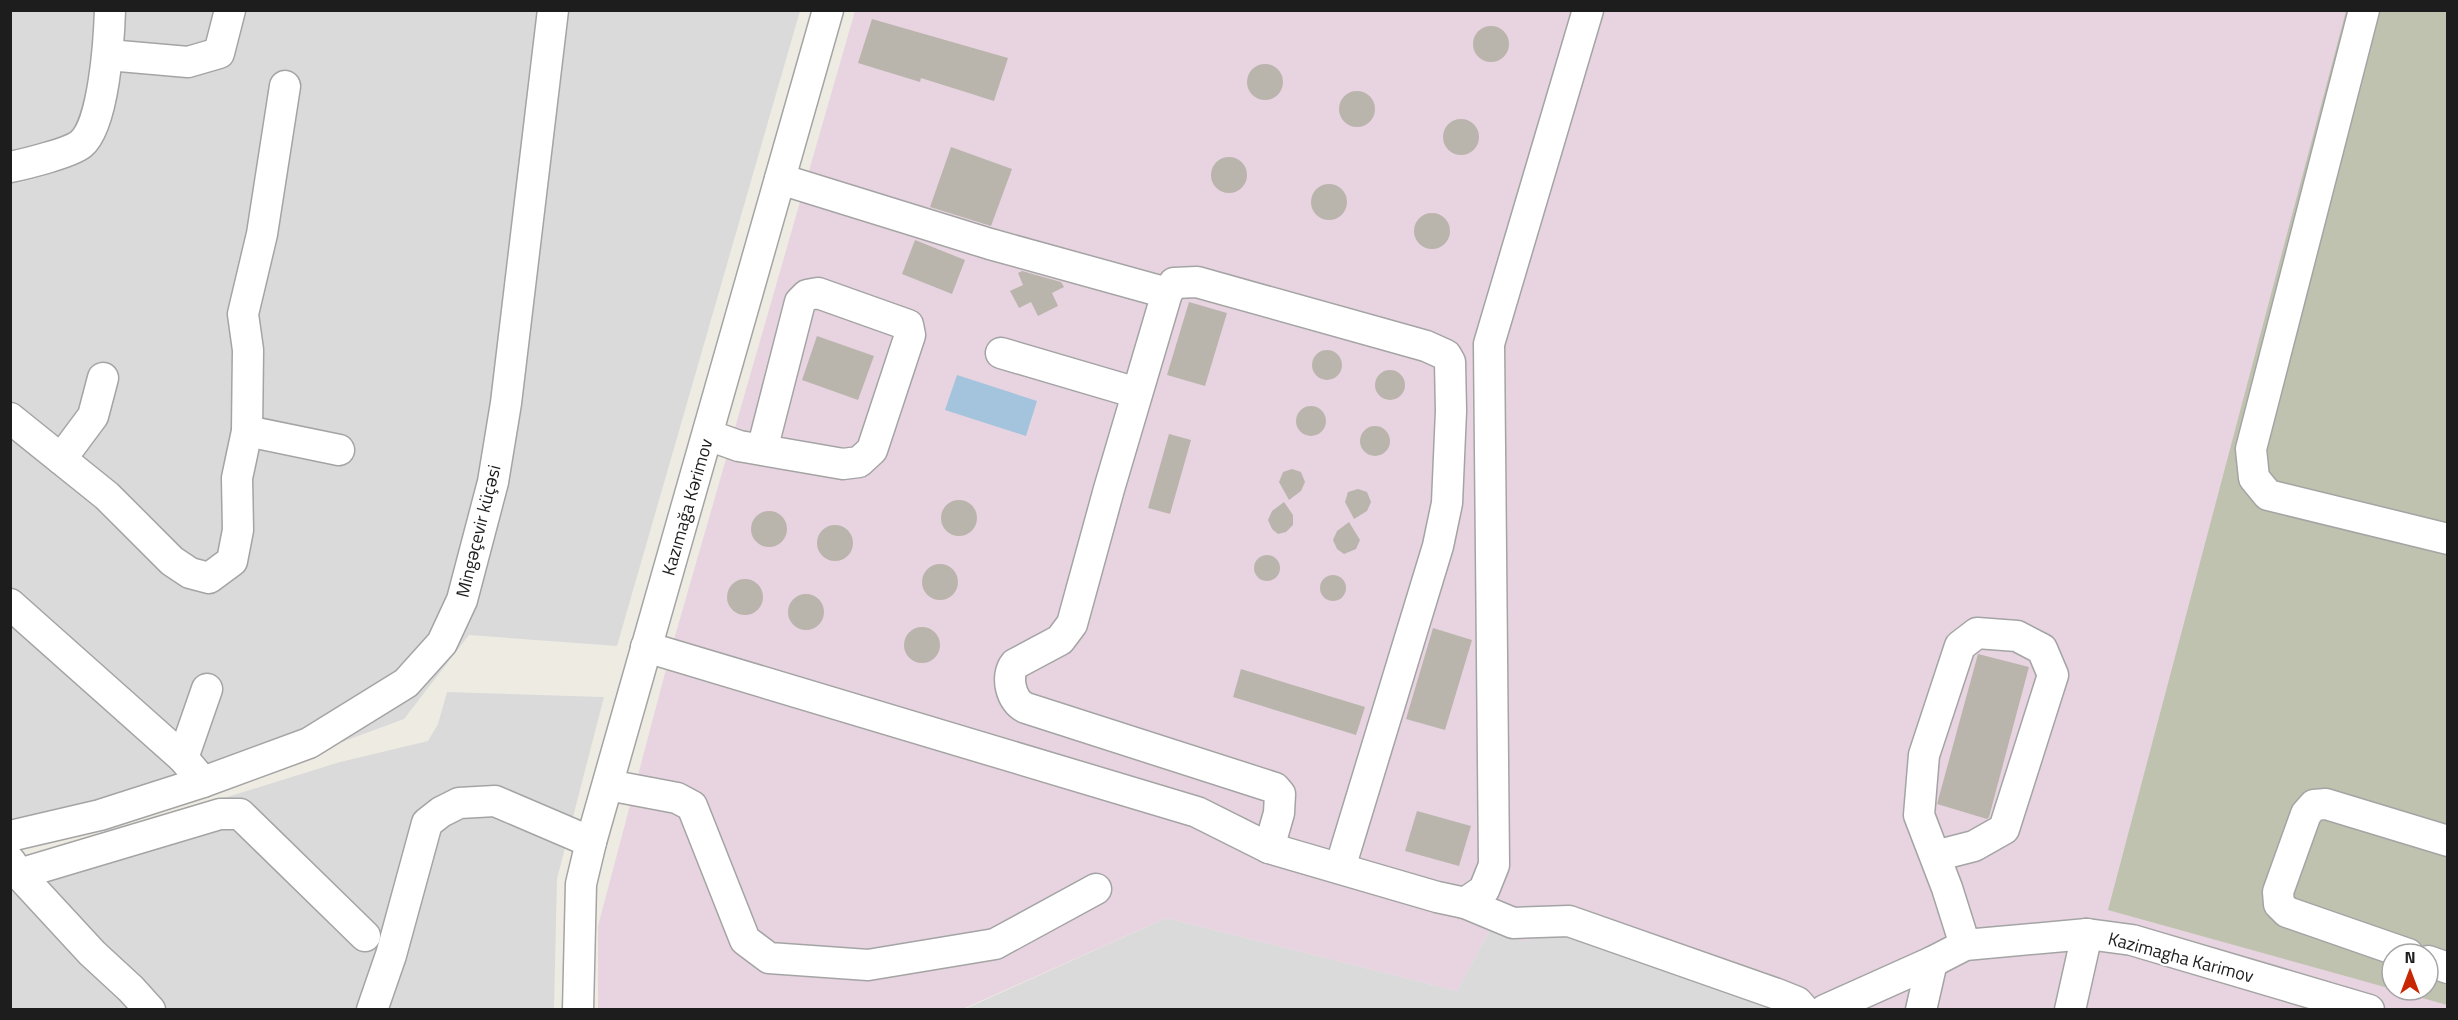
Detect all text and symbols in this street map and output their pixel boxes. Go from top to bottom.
street label: Kazımağa Kərimov [655,435,720,579]
street label: Mingəçevir küçəsi [448,462,508,600]
street label: Kazimagha Karimov [2105,925,2257,990]
north arrow [2380,942,2440,1002]
text: N [2404,945,2416,969]

